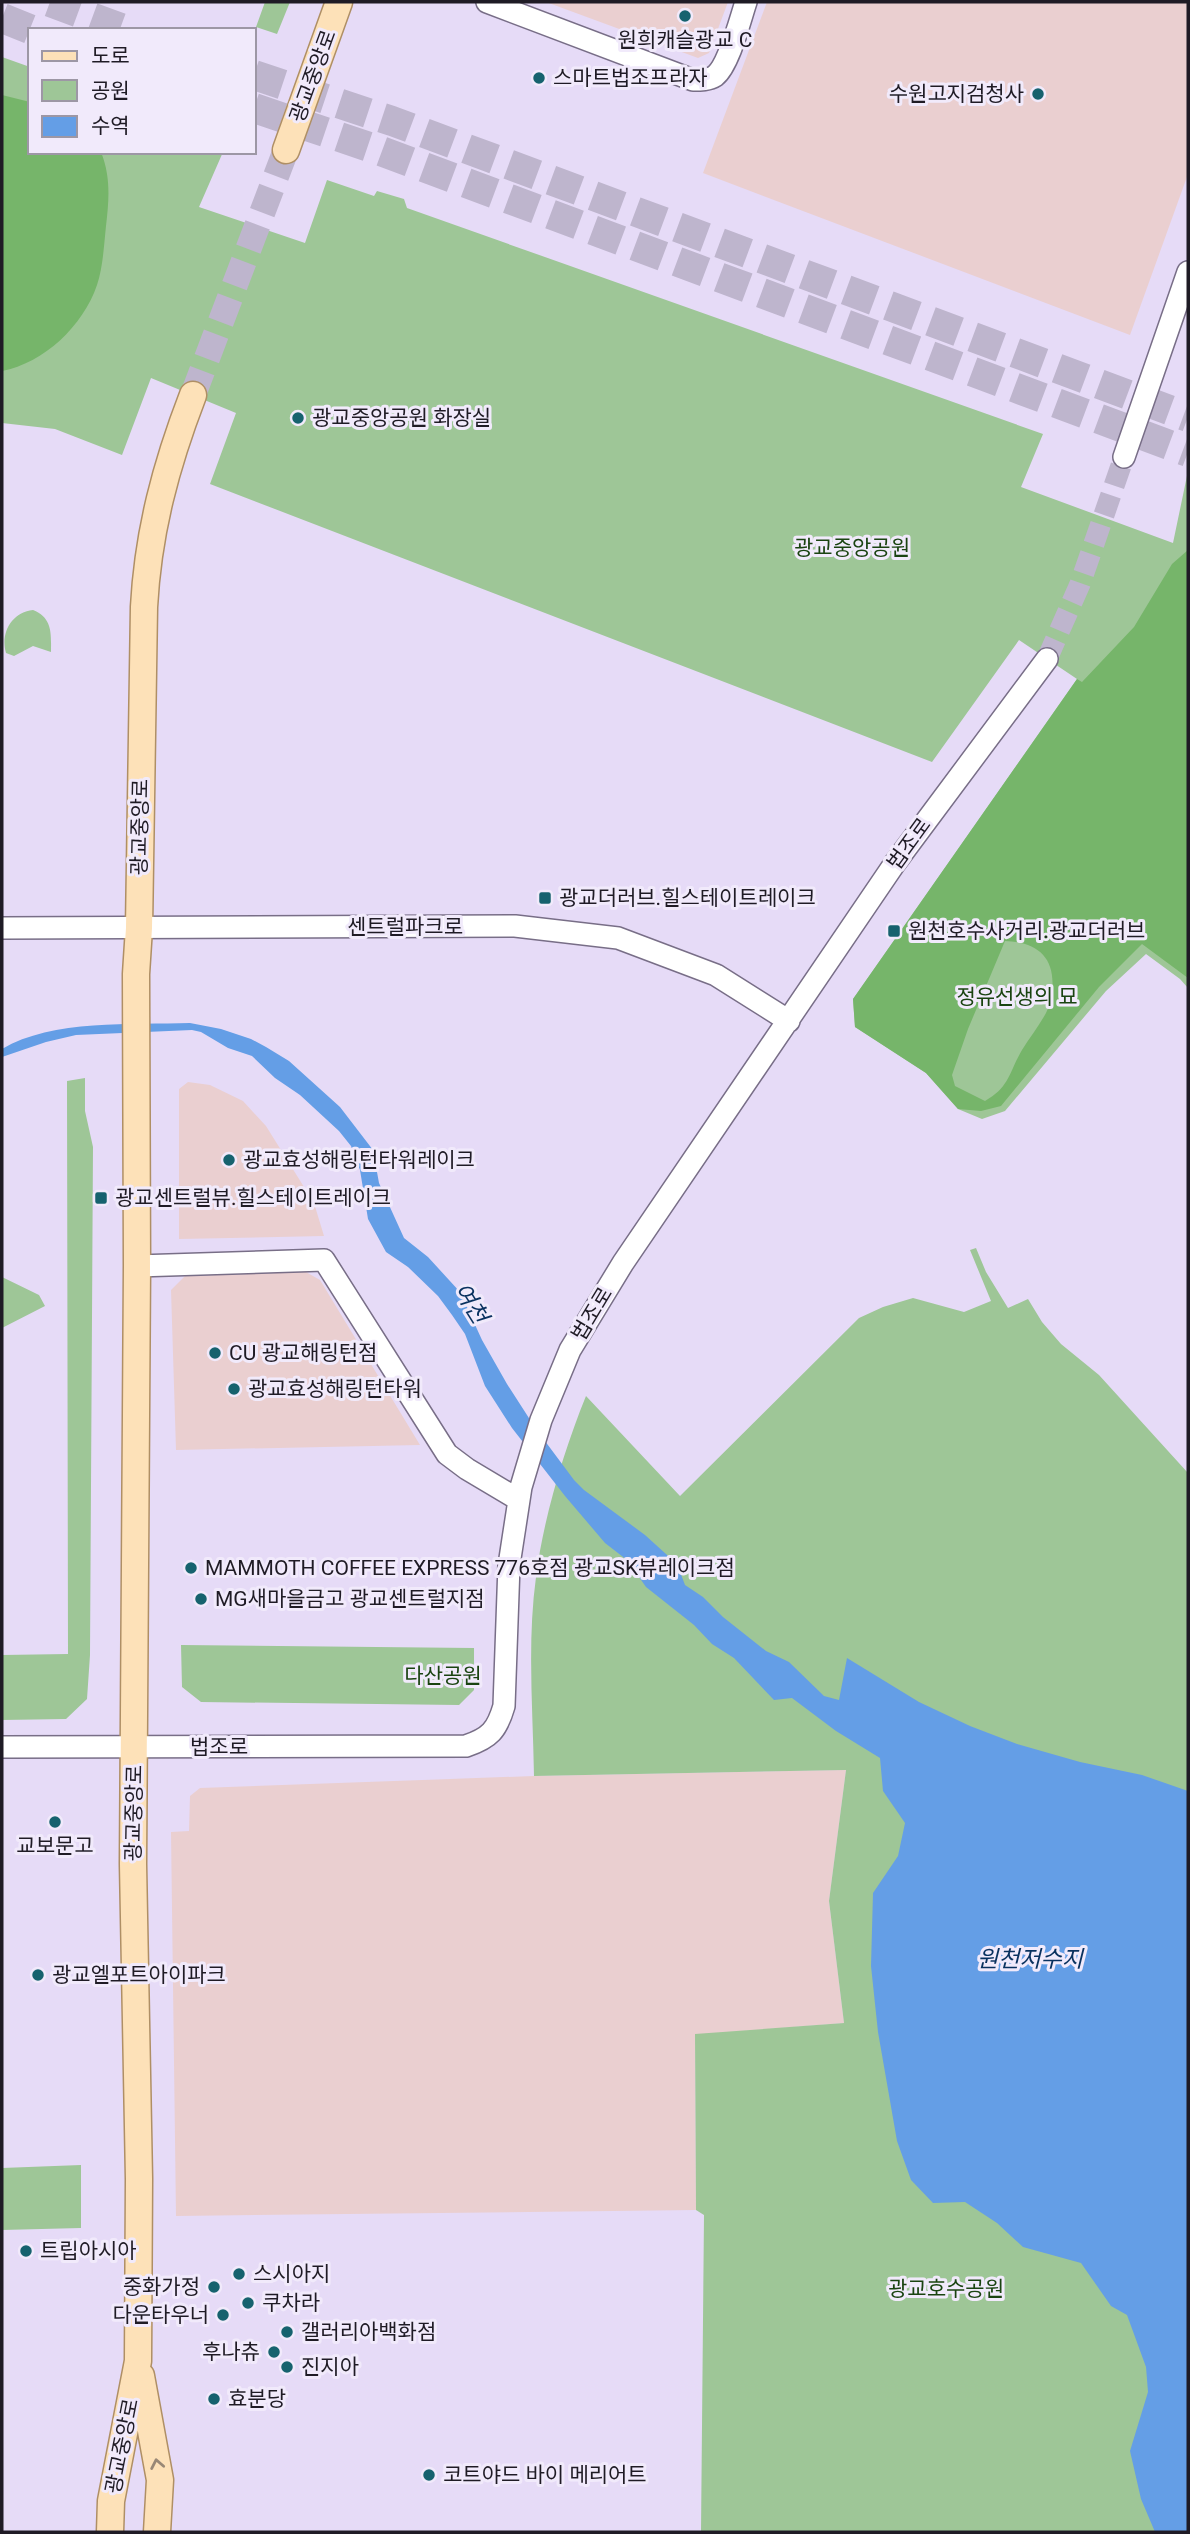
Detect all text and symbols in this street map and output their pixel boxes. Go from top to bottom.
marker: 원희캐슬광교 C [677,8,693,24]
street label: 광교중앙로 [285,27,341,125]
legend [28,28,256,154]
place label: 원희캐슬광교 C [618,28,752,52]
text: 도로 [91,44,130,68]
place label: 스마트법조프라자 [553,66,708,90]
marker: 스마트법조프라자 [531,70,547,86]
text: 공원 [91,79,130,103]
place label: 수원고지검청사 [889,82,1024,106]
marker: 수원고지검청사 [1030,86,1046,102]
text: 수역 [91,114,130,138]
place label: 광교중앙공원 화장실 [312,406,491,430]
marker: 광교중앙공원 화장실 [290,410,306,426]
park label: 광교중앙공원 [794,536,910,560]
street label: 광교중앙로 [127,778,153,876]
street label: 법조로 [882,813,936,875]
place label: 광교더러브.힐스테이트레이크 [559,886,816,910]
marker: 광교더러브.힐스테이트레이크 [537,890,553,906]
street label: 센트럴파크로 [347,915,463,939]
place label: 원천호수사거리.광교더러브 [908,919,1145,943]
marker: 원천호수사거리.광교더러브 [886,923,902,939]
park label: 정유선생의 묘 [956,985,1078,1009]
place label: 광교효성해링턴타워레이크 [243,1148,475,1172]
marker: 광교효성해링턴타워레이크 [221,1152,237,1168]
place label: 광교센트럴뷰.힐스테이트레이크 [115,1186,391,1210]
marker: 광교센트럴뷰.힐스테이트레이크 [93,1190,109,1206]
water label: 여천 [448,1278,495,1331]
street label: 법조로 [567,1283,617,1345]
place label: CU 광교해링턴점 [229,1341,377,1365]
marker: CU 광교해링턴점 [207,1345,223,1361]
place label: 광교효성해링턴타워 [248,1377,422,1401]
marker: 광교효성해링턴타워 [226,1381,242,1397]
place label: MAMMOTH COFFEE EXPRESS 776호점 광교SK뷰레이크점 [205,1556,735,1580]
marker: MAMMOTH COFFEE EXPRESS 776호점 광교SK뷰레이크점 [183,1560,199,1576]
place label: MG새마을금고 광교센트럴지점 [215,1587,485,1611]
marker: MG새마을금고 광교센트럴지점 [193,1591,209,1607]
park label: 다산공원 [404,1664,482,1688]
street label: 법조로 [190,1735,248,1759]
street label: 광교중앙로 [121,1764,147,1862]
marker: 교보문고 [47,1814,63,1830]
place label: 교보문고 [16,1834,94,1858]
water label: 원천저수지 [977,1946,1085,1973]
place label: 광교엘포트아이파크 [52,1963,226,1987]
marker: 광교엘포트아이파크 [30,1967,46,1983]
place label: 트립아시아 [40,2239,137,2263]
marker: 트립아시아 [18,2243,34,2259]
place label: 스시아지 [253,2262,330,2286]
marker: 스시아지 [231,2266,247,2282]
place label: 중화가정 [123,2275,200,2299]
park label: 광교호수공원 [888,2277,1004,2301]
marker: 중화가정 [206,2279,222,2295]
place label: 쿠차라 [262,2291,320,2315]
marker: 쿠차라 [240,2295,256,2311]
place label: 다운타우너 [112,2303,209,2327]
marker: 다운타우너 [215,2307,231,2323]
place label: 갤러리아백화점 [301,2320,436,2344]
marker: 갤러리아백화점 [279,2324,295,2340]
place label: 후나츄 [202,2340,260,2364]
marker: 후나츄 [266,2344,282,2360]
place label: 진지아 [301,2355,359,2379]
marker: 진지아 [279,2359,295,2375]
place label: 효분당 [228,2387,286,2411]
marker: 효분당 [206,2391,222,2407]
street label: 광교중앙로 [101,2396,143,2496]
one-way arrow [150,2458,165,2470]
place label: 코트야드 바이 메리어트 [443,2463,647,2487]
marker: 코트야드 바이 메리어트 [421,2467,437,2483]

